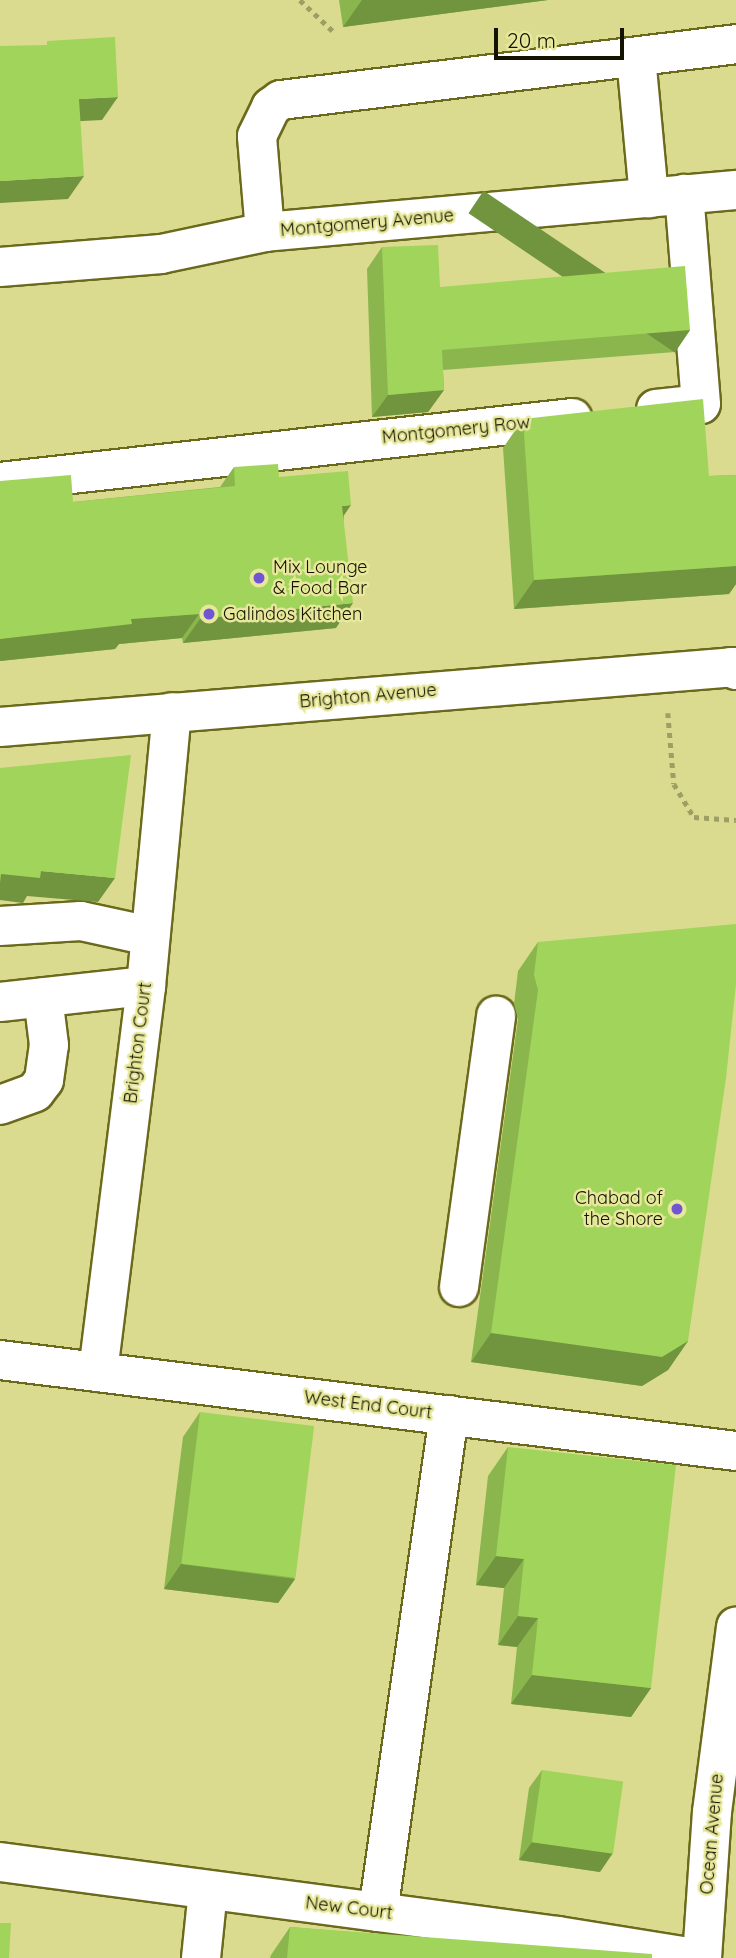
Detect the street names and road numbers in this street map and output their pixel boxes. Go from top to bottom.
street label: Montgomery Avenue [279,205,455,241]
street label: Montgomery Row [381,411,531,449]
street label: Brighton Avenue [298,679,438,713]
street label: Brighton Court [120,981,156,1105]
street label: West End Court [303,1386,433,1424]
street label: Ocean Avenue [696,1773,728,1895]
street label: New Court [304,1892,394,1924]

